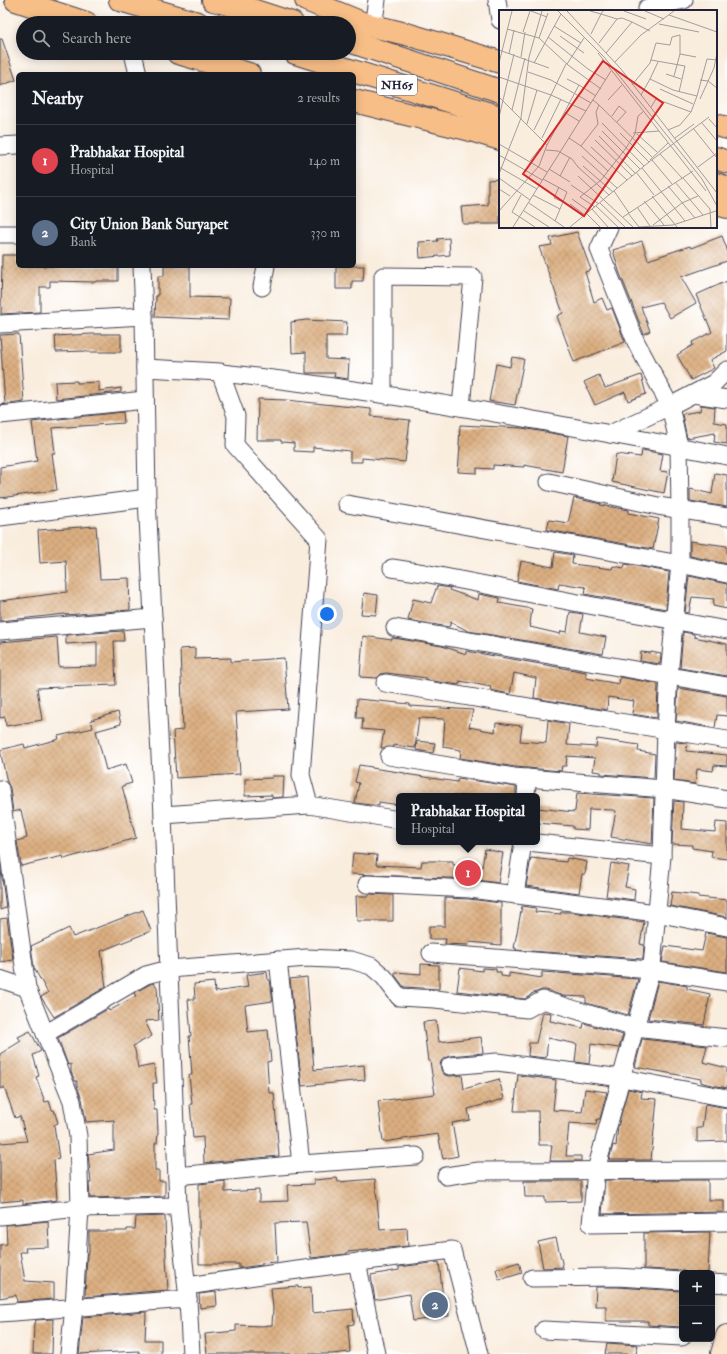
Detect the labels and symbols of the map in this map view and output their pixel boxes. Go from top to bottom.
inset map [499,10,717,228]
road number: NH65 [377,75,417,95]
your location [317,604,337,624]
pin: 1 [455,858,481,888]
pin: 2 [422,1290,448,1320]

